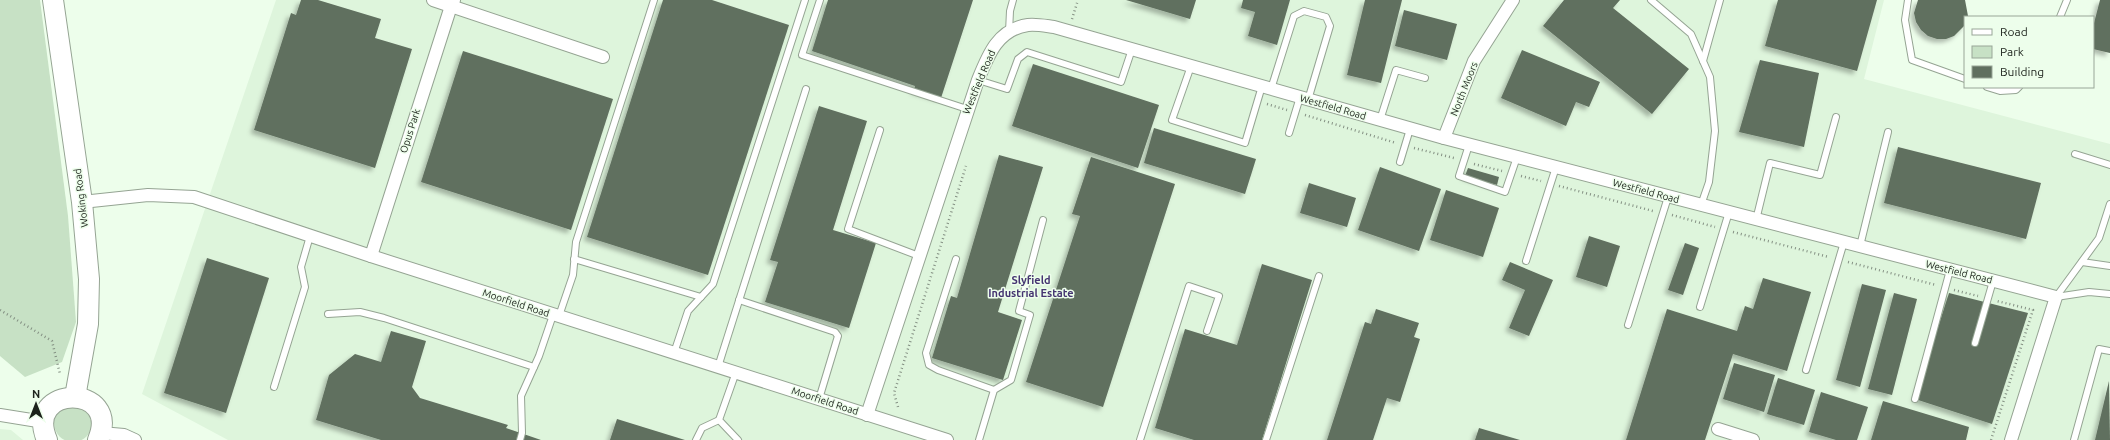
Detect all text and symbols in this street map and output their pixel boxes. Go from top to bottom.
legend [1964,16,2094,88]
text: Road [2000,25,2028,38]
text: Park [2000,45,2024,58]
street label: Westfield Road [961,48,997,116]
street label: North Moors [1448,60,1480,118]
text: Building [2000,65,2044,78]
street label: Westfield Road [1299,92,1368,122]
street label: Opus Park [398,108,422,154]
street label: Woking Road [72,168,90,228]
street label: Westfield Road [1612,177,1681,205]
street label: Westfield Road [1924,258,1994,286]
district label: Slyfield Industrial Estate [988,274,1074,299]
street label: Moorfield Road [481,287,551,319]
north arrow [16,384,56,424]
street label: Moorfield Road [790,385,860,417]
text: N [32,388,40,400]

